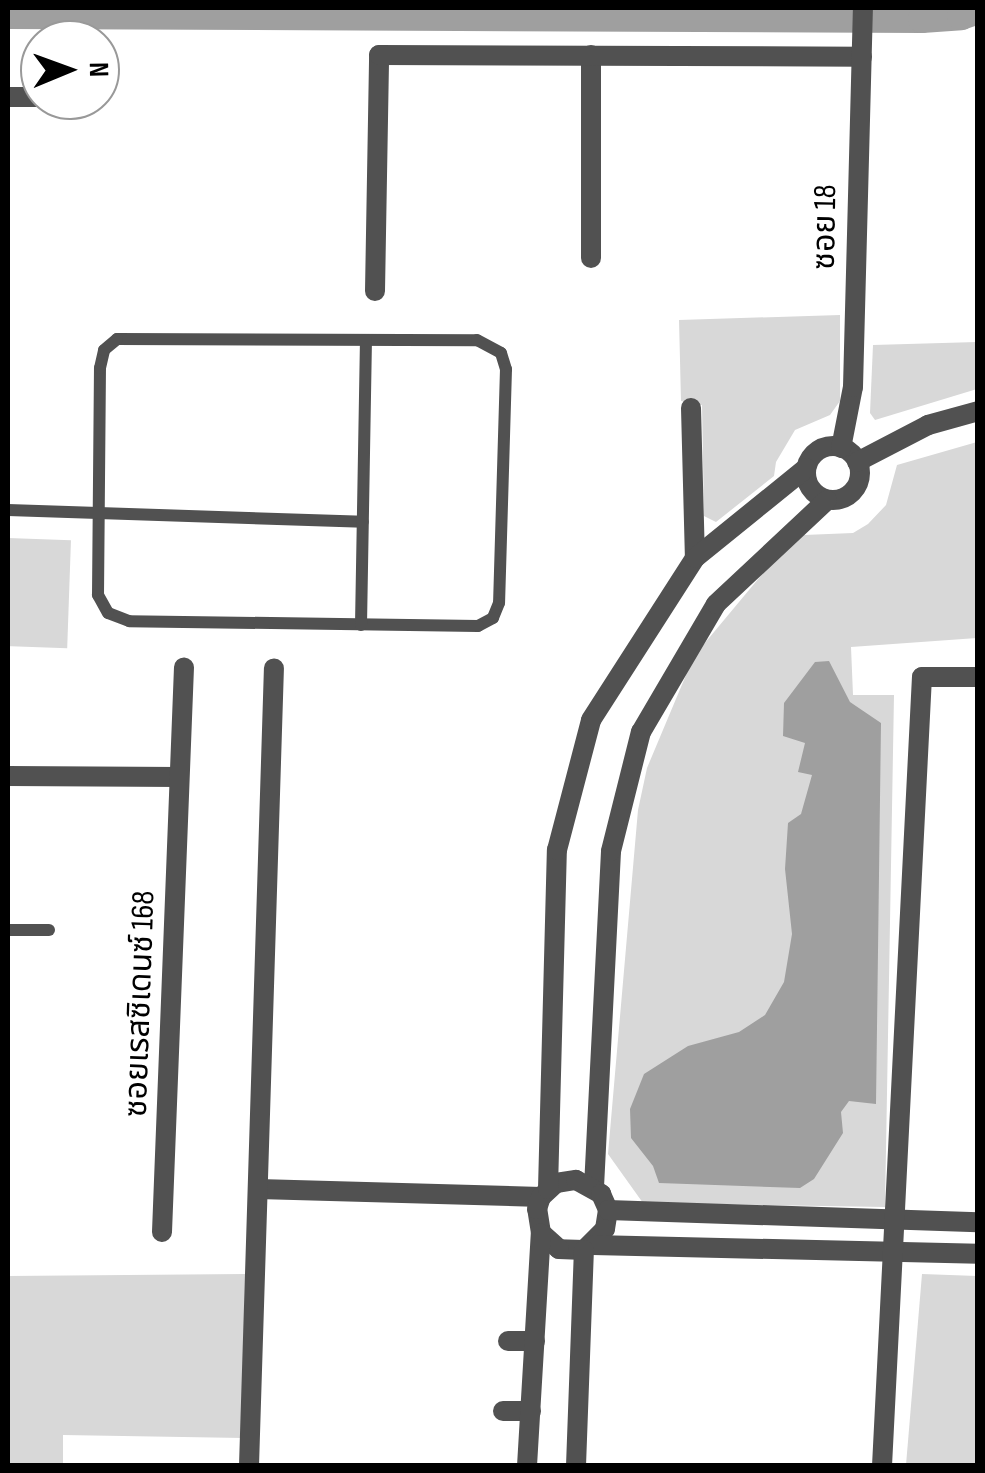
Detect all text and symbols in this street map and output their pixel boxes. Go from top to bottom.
north arrow [20,20,120,120]
text: N [82,62,115,77]
street label: ซอย 18 [806,184,846,270]
street label: ซอยเรสซิเดนซ์ 168 [118,890,164,1118]

